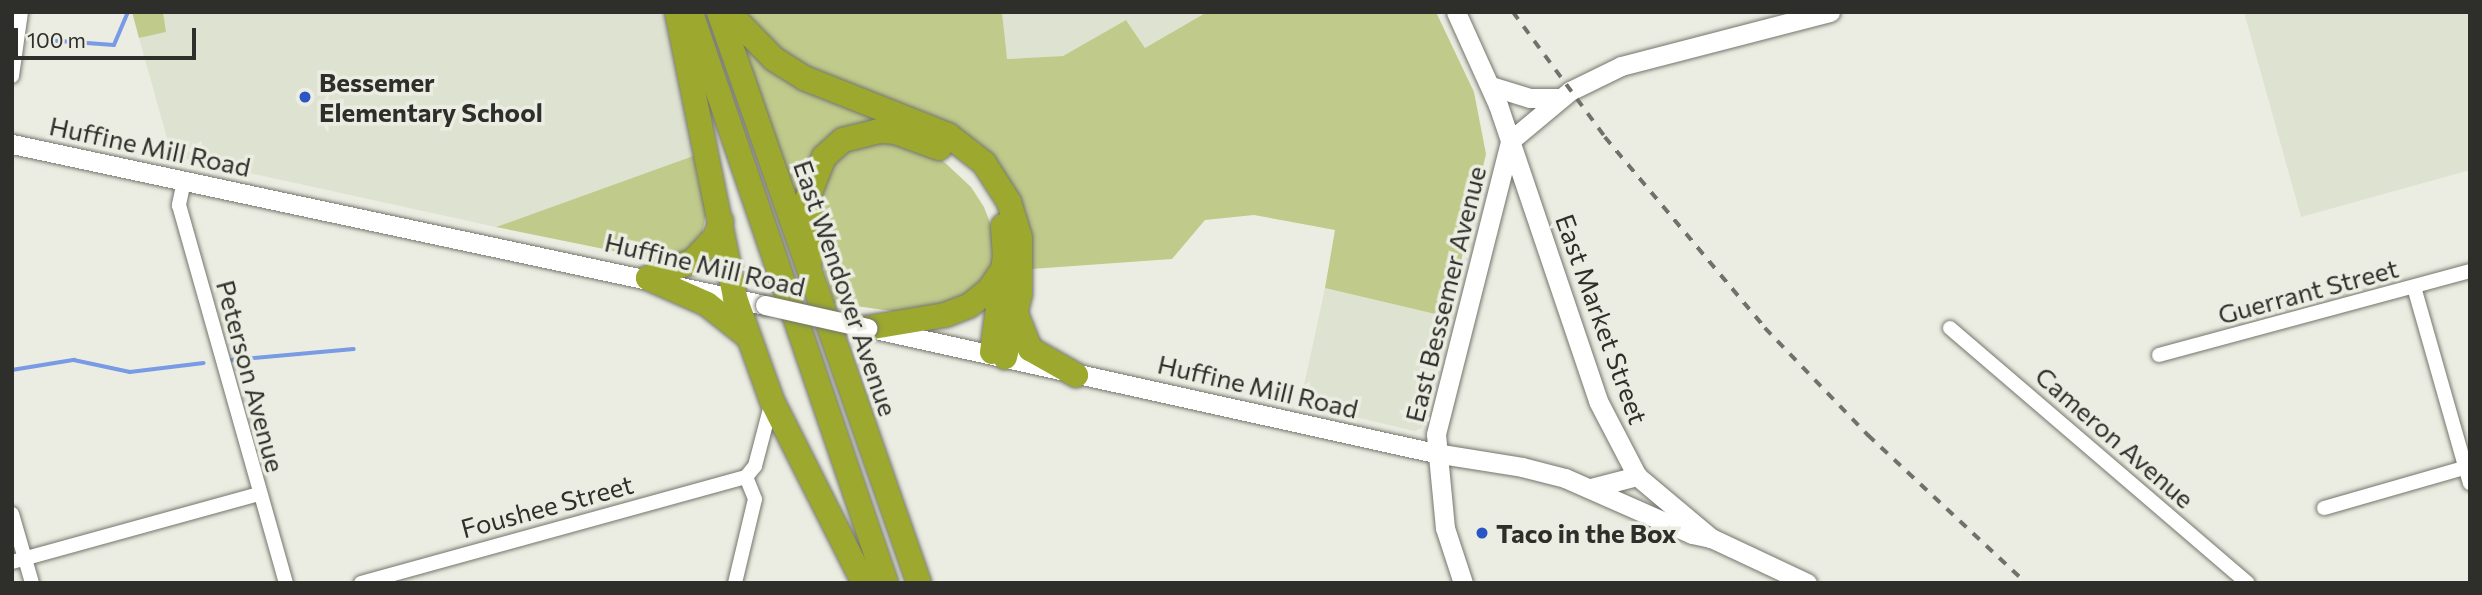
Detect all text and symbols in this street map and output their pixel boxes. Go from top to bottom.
scale bar [18,14,200,58]
text: 100 m [27,27,86,52]
place label: Bessemer Elementary School [319,66,543,128]
marker: Bessemer Elementary School [297,89,313,105]
street label: Huffine Mill Road [47,109,253,183]
street label: East Wendover Avenue [788,156,904,420]
street label: East Bessemer Avenue [1398,163,1492,425]
street label: East Market Street [1550,210,1654,428]
street label: Huffine Mill Road [602,226,808,302]
street label: Guerrant Street [2214,252,2402,330]
street label: Peterson Avenue [210,277,292,475]
street label: Huffine Mill Road [1155,348,1361,424]
street label: Cameron Avenue [2029,360,2201,514]
street label: Foushee Street [457,468,637,544]
place label: Taco in the Box [1496,517,1677,549]
marker: Taco in the Box [1474,525,1490,541]

